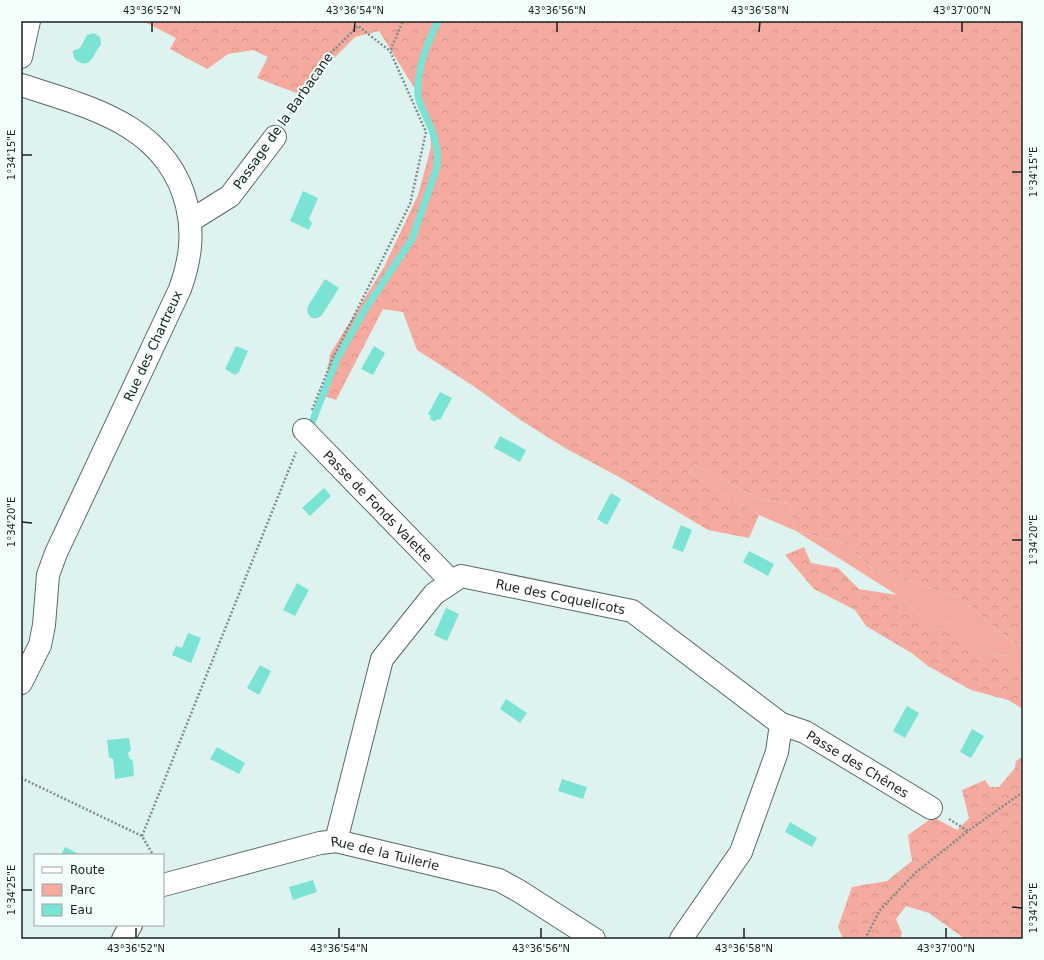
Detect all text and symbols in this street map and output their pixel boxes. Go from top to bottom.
text: 43°36'52"N [123,5,181,16]
text: 43°36'54"N [326,5,384,16]
text: 43°36'56"N [528,5,586,16]
text: 43°36'58"N [731,5,789,16]
text: 43°37'00"N [933,5,991,16]
street label: Passage de la Barbacane [230,50,336,192]
text: 1°34'15"E [6,130,17,180]
text: 1°34'15"E [1028,147,1039,197]
street label: Rue des Chartreux [121,288,185,404]
street label: Passe de Fonds Valette [320,447,435,565]
text: 1°34'20"E [6,497,17,547]
text: 1°34'20"E [1028,515,1039,565]
street label: Rue des Coquelicots [494,576,627,617]
street label: Passe des Chênes [804,727,912,800]
street label: Rue de la Tuilerie [330,833,441,873]
legend [34,854,164,926]
text: Route [70,863,105,877]
text: 1°34'25"E [6,865,17,915]
text: Parc [70,883,95,897]
text: 1°34'25"E [1028,883,1039,933]
text: Eau [70,903,93,917]
text: 43°36'52"N [107,943,165,954]
text: 43°36'54"N [310,943,368,954]
text: 43°36'56"N [512,943,570,954]
text: 43°36'58"N [715,943,773,954]
text: 43°37'00"N [917,943,975,954]

